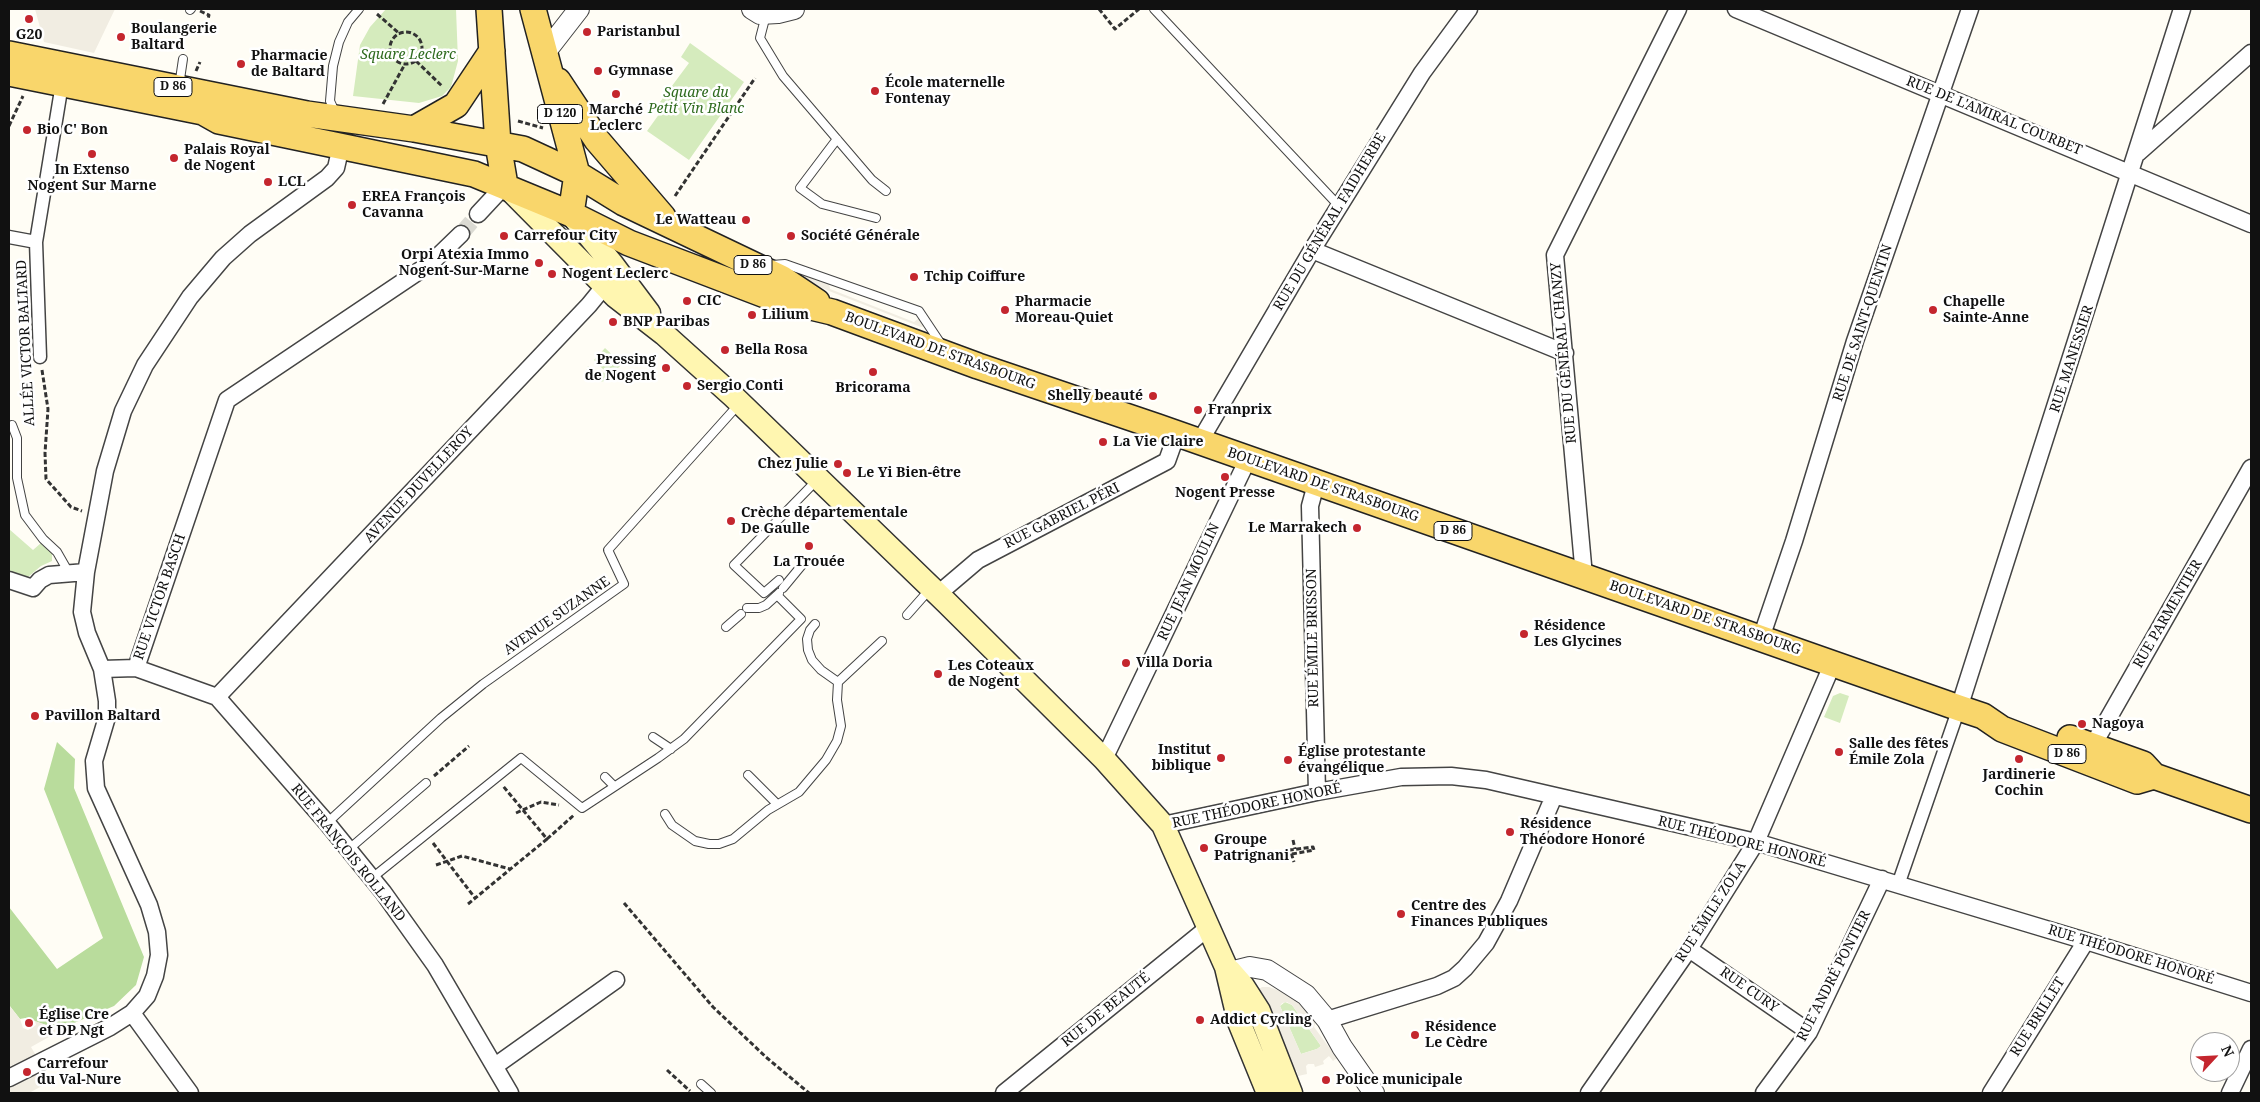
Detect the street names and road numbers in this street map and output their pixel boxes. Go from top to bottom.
street label: RUE DE L'AMIRAL COURBET [1904,73,2084,159]
road number: D 86 [154,77,192,96]
road number: D 120 [538,105,582,124]
street label: RUE DU GÉNÉRAL FAIDHERBE [1270,130,1390,314]
street label: RUE DE SAINT-QUENTIN [1830,242,1896,404]
road number: D 86 [734,256,772,274]
street label: ALLÉE VICTOR BALTARD [13,259,39,427]
street label: RUE DU GÉNÉRAL CHANZY [1548,262,1580,444]
street label: RUE MANESSIER [2047,303,2097,415]
street label: BOULEVARD DE STRASBOURG [842,309,1038,393]
street label: AVENUE DUVELLEROY [361,424,477,546]
street label: BOULEVARD DE STRASBOURG [1225,444,1421,526]
street label: RUE GABRIEL PÉRI [1001,480,1123,552]
street label: RUE JEAN MOULIN [1154,521,1224,643]
road number: D 86 [1434,522,1472,540]
street label: RUE VICTOR BASCH [131,532,189,662]
street label: RUE PARMENTIER [2130,557,2206,671]
street label: RUE ÉMILE BRISSON [1303,568,1323,708]
street label: AVENUE SUZANNE [501,573,613,659]
street label: BOULEVARD DE STRASBOURG [1607,577,1803,659]
road number: D 86 [2048,744,2086,764]
street label: RUE THÉODORE HONORÉ [1171,780,1343,832]
street label: RUE FRANÇOIS ROLLAND [287,781,409,925]
street label: RUE THÉODORE HONORÉ [1656,813,1828,871]
street label: RUE ÉMILE ZOLA [1672,858,1750,966]
street label: RUE ANDRÉ PONTIER [1794,908,1874,1044]
street label: RUE THÉODORE HONORÉ [2046,922,2216,988]
street label: RUE CURY [1716,964,1782,1016]
street label: RUE DE BEAUTÉ [1058,969,1154,1051]
street label: RUE BRILLET [2007,975,2069,1059]

